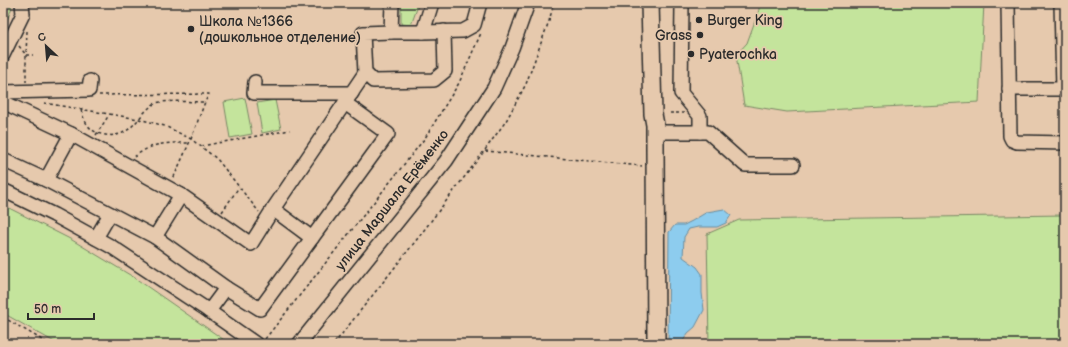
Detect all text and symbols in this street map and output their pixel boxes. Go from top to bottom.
place label: Burger King [707,12,783,29]
place label: Школа №1366 (дошкольное отделение) [199,13,361,46]
marker: Burger King [694,15,704,25]
marker: Школа №1366 (дошкольное отделение) [186,24,196,34]
north arrow [26,26,66,66]
place label: Grass [655,27,692,44]
text: С [36,30,48,45]
marker: Grass [695,30,705,40]
place label: Pyaterochka [699,46,777,63]
marker: Pyaterochka [686,49,696,59]
street label: улица Маршала Ерёменко [332,126,452,274]
scale bar [28,295,94,321]
text: 50 m [34,302,61,317]

